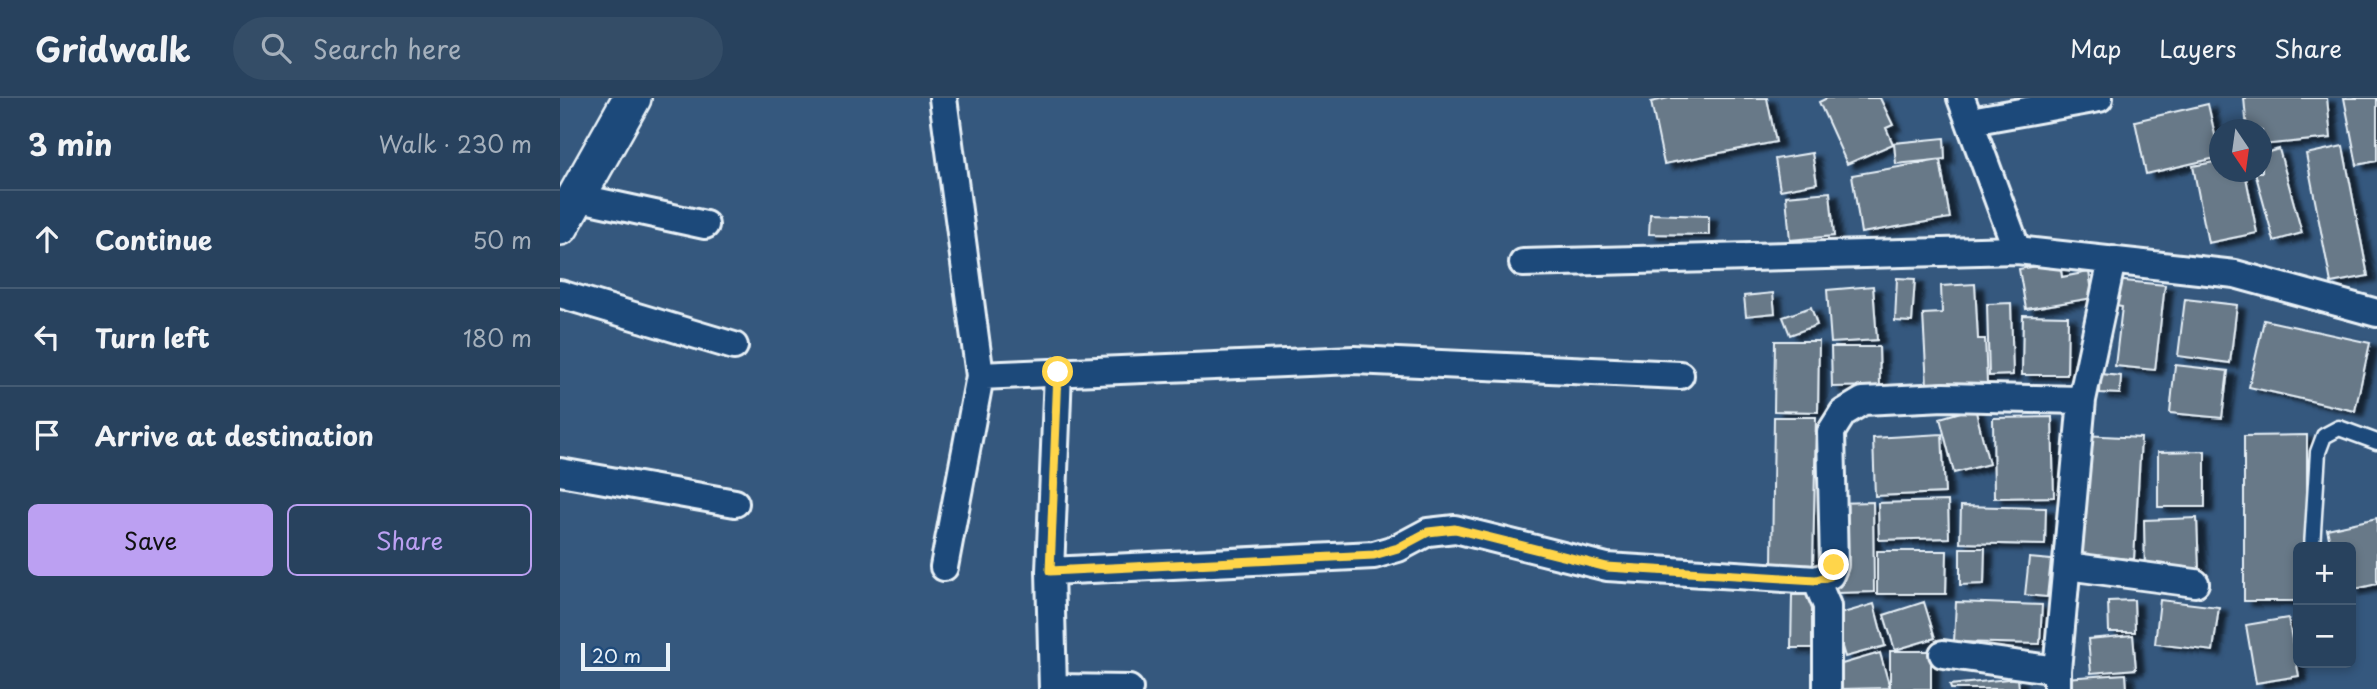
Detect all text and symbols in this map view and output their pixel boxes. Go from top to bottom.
search box [233,17,723,80]
text: Gridwalk [35,23,191,73]
icon: search [257,29,295,67]
text: Search here [313,29,461,68]
text: Map [2070,30,2121,66]
text: Layers [2159,30,2236,66]
text: Share [2274,30,2342,66]
north arrow [2209,119,2272,182]
text: 3 min [28,121,113,166]
text: Walk · 230 m [379,126,532,161]
icon: ahead [28,220,66,258]
text: Continue [95,220,212,259]
text: 50 m [472,222,532,257]
icon: left [28,318,66,356]
text: Turn left [95,318,210,357]
text: 180 m [463,320,532,355]
route start [1042,356,1073,387]
icon: arrive [28,416,66,454]
text: Arrive at destination [95,416,374,455]
button: Save [28,504,273,576]
button: Share [287,504,532,576]
map controls [2293,542,2356,668]
button: + [2293,542,2356,605]
route end [1818,549,1849,580]
button: − [2293,605,2356,668]
scale bar [581,640,670,672]
text: 20 m [592,641,641,669]

